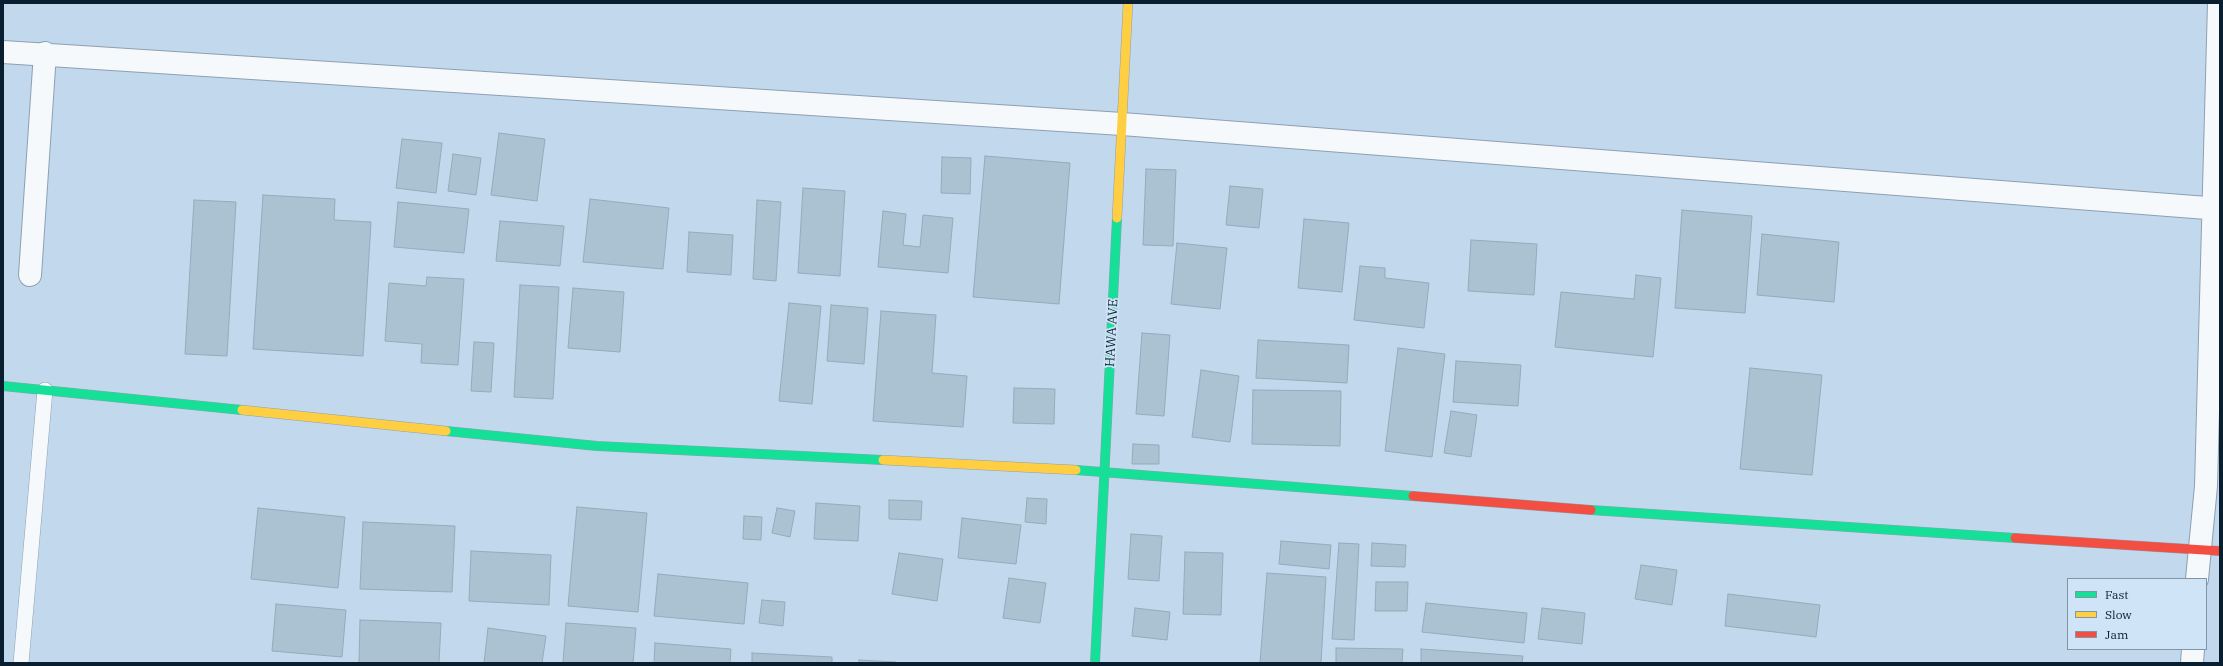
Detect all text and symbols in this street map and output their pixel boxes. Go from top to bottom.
street label: HAWA AVE [1102,299,1122,367]
legend [2067,578,2207,650]
text: Fast [2105,587,2129,602]
text: Slow [2105,607,2132,622]
text: Jam [2105,627,2128,642]

